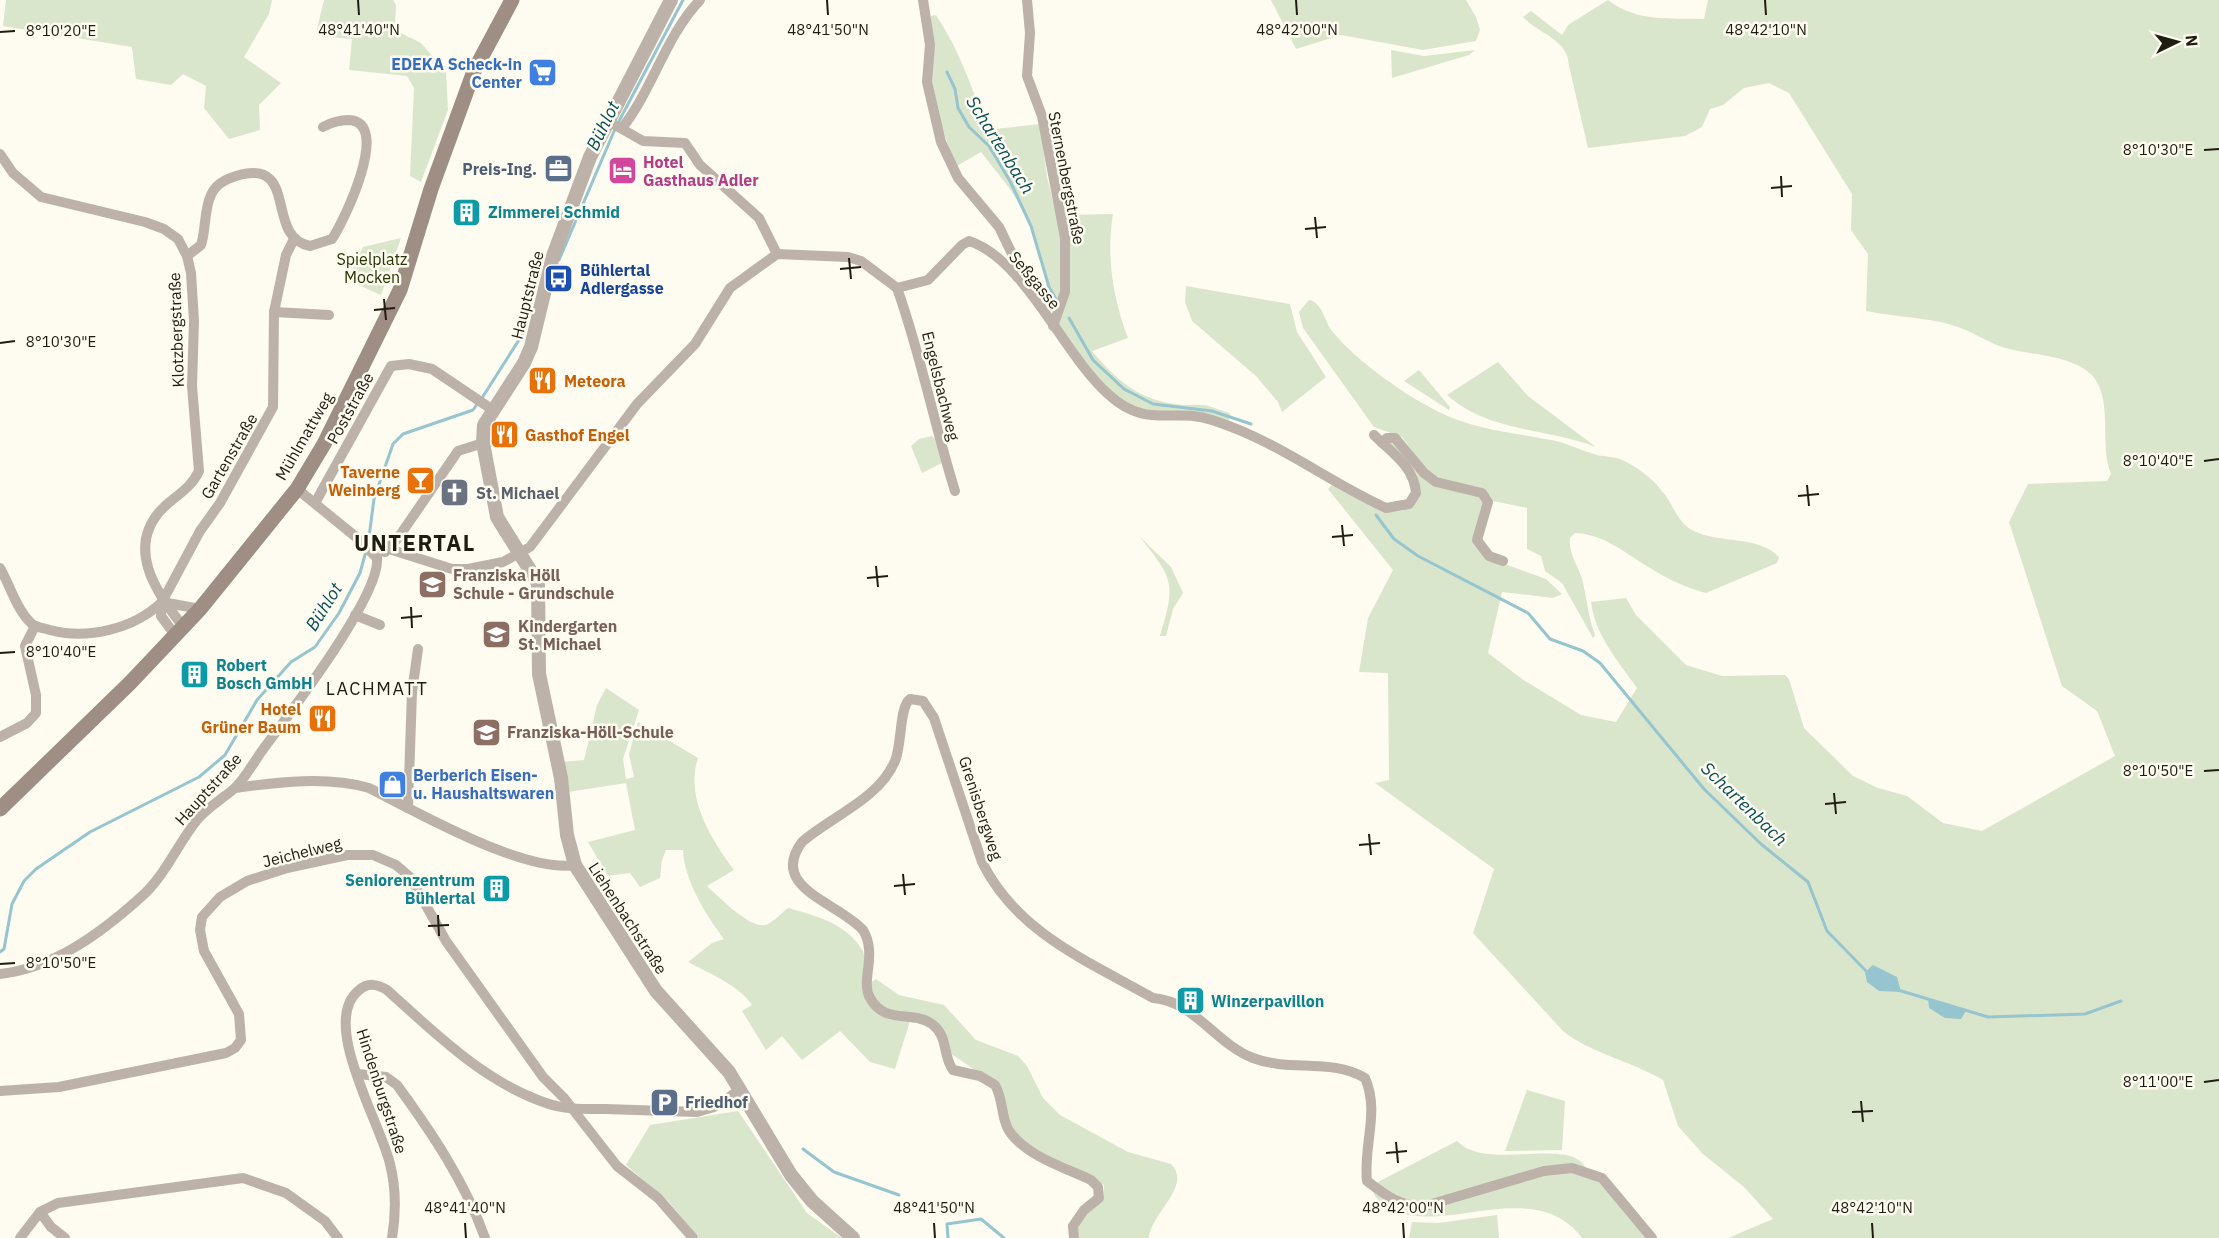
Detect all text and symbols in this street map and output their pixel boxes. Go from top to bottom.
north arrow [2147,12,2207,72]
text: 48°41'40"N [318,20,400,39]
text: 48°41'50"N [787,20,869,39]
text: 48°42'00"N [1256,20,1338,39]
text: 48°42'10"N [1725,20,1807,39]
text: 8°10'20"E [26,21,96,40]
text: N [2181,34,2202,47]
place label: EDEKA Scheck-in Center [391,54,523,92]
supermarket icon: EDEKA Scheck-in Center [527,57,559,89]
water label: Schartenbach [961,91,1040,198]
water label: Bühlot [581,96,625,154]
street label: Sternenbergstraße [1044,110,1090,246]
text: 8°10'30"E [2123,140,2193,159]
place label: Hotel Gasthaus Adler [643,152,759,190]
office icon: Preis-Ing. [542,153,574,185]
hotel icon: Hotel Gasthaus Adler [606,155,638,187]
place label: Preis-Ing. [462,159,537,179]
building icon: Zimmerei Schmid [451,196,483,228]
place label: Zimmerei Schmid [488,202,620,222]
street label: Seßgasse [1005,247,1065,313]
park label: Spielplatz Mocken [337,249,407,287]
street label: Hauptstraße [506,249,548,341]
place label: Bühlertal Adlergasse [580,260,664,298]
bus stop icon: Bühlertal Adlergasse [543,263,575,295]
street label: Klotzbergstraße [164,272,188,388]
street label: Engelsbachweg [918,329,964,443]
text: 8°10'30"E [26,332,96,351]
restaurant icon: Meteora [527,365,559,397]
street label: Poststraße [322,369,378,447]
place label: Meteora [564,371,626,391]
street label: Mühlmattweg [271,388,338,484]
street label: Gartenstraße [196,409,262,502]
restaurant icon: Gasthof Engel [488,419,520,451]
place label: Gasthof Engel [525,425,630,445]
text: 8°10'40"E [2123,451,2193,470]
place label: Taverne Weinberg [328,462,400,500]
bar icon: Taverne Weinberg [405,465,437,497]
church icon: St. Michael [439,477,471,509]
place label: St. Michael [476,483,559,503]
district label: UNTERTAL [354,528,476,557]
place label: Franziska Höll Schule - Grundschule [453,565,614,603]
school or university icon: Franziska Höll Schule - Grundschule [416,568,448,600]
water label: Bühlot [300,578,348,635]
place label: Kindergarten St. Michael [518,616,617,654]
school or university icon: Kindergarten St. Michael [481,619,513,651]
text: 8°10'40"E [26,642,96,661]
place label: Robert Bosch GmbH [216,655,312,693]
building icon: Robert Bosch GmbH [179,658,211,690]
district label: LACHMATT [326,677,428,700]
place label: Hotel Grüner Baum [201,699,301,737]
restaurant icon: Hotel Grüner Baum [306,702,338,734]
school or university icon: Franziska-Höll-Schule [470,716,502,748]
place label: Franziska-Höll-Schule [507,722,674,742]
street label: Hauptstraße [170,749,246,829]
street label: Grenisbergweg [955,754,1007,863]
water label: Schartenbach [1696,757,1792,851]
text: 8°10'50"E [2123,761,2193,780]
place label: Berberich Eisen- u. Haushaltswaren [413,765,554,803]
shop icon: Berberich Eisen- u. Haushaltswaren [376,768,408,800]
street label: Jeichelweg [260,832,344,871]
street label: Liehenbachstraße [584,858,672,978]
place label: Seniorenzentrum Bühlertal [345,870,475,908]
building icon: Seniorenzentrum Bühlertal [480,873,512,905]
text: 8°10'50"E [26,953,96,972]
building icon: Winzerpavillon [1174,985,1206,1017]
place label: Winzerpavillon [1211,991,1324,1011]
street label: Hindenburgstraße [352,1026,412,1156]
text: 8°11'00"E [2123,1072,2193,1091]
parking icon: Friedhof [648,1086,680,1118]
place label: Friedhof [685,1092,748,1112]
text: 48°41'40"N [424,1198,506,1217]
text: 48°41'50"N [893,1198,975,1217]
text: 48°42'00"N [1362,1198,1444,1217]
text: 48°42'10"N [1831,1198,1913,1217]

